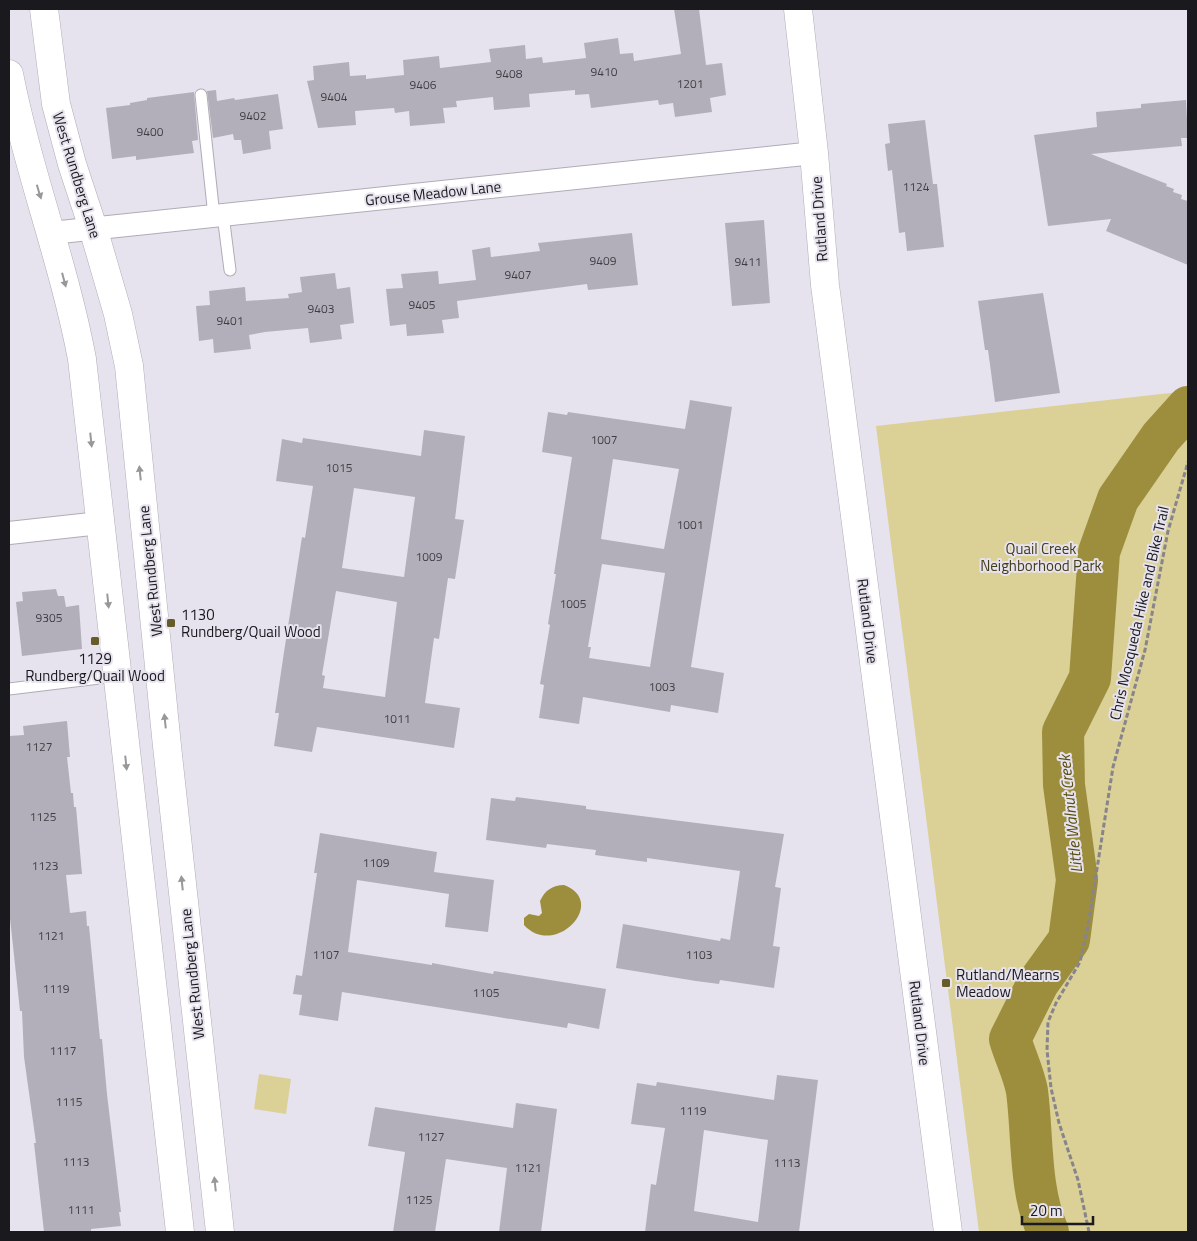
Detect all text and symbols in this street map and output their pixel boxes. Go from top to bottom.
house number: 9410 [591,62,618,81]
house number: 9408 [496,64,523,83]
house number: 1201 [677,74,703,93]
house number: 9406 [410,75,437,94]
house number: 9404 [321,87,348,106]
house number: 9402 [240,106,266,125]
street label: West Rundberg Lane [47,109,107,241]
house number: 9400 [137,122,164,141]
street label: Grouse Meadow Lane [364,174,502,212]
street label: Rutland Drive [805,176,833,262]
house number: 1124 [903,177,930,196]
one-way arrow [35,185,43,200]
house number: 9409 [590,251,617,270]
house number: 9411 [735,252,761,271]
house number: 9407 [505,265,531,284]
one-way arrow [60,272,68,287]
house number: 9405 [409,295,436,314]
house number: 9403 [308,299,334,318]
house number: 9401 [217,311,243,330]
house number: 1007 [591,430,617,449]
one-way arrow [87,432,95,448]
house number: 1015 [326,458,353,477]
one-way arrow [136,464,144,480]
street label: Chris Mosqueda Hike and Bike Trail [1103,504,1175,722]
street label: West Rundberg Lane [132,505,168,637]
house number: 1001 [677,515,703,534]
park label: Quail Creek Neighborhood Park [980,537,1102,577]
house number: 1009 [416,547,443,566]
street label: Rutland Drive [851,577,885,665]
one-way arrow [105,594,113,610]
house number: 1005 [560,594,587,613]
place label: 1130 Rundberg/Quail Wood [181,603,321,643]
house number: 9305 [36,608,63,627]
marker: 1130 Rundberg/Quail Wood [165,617,177,629]
marker: 1129 Rundberg/Quail Wood [89,635,101,647]
place label: 1129 Rundberg/Quail Wood [25,647,165,687]
house number: 1003 [649,677,675,696]
house number: 1011 [384,709,410,728]
one-way arrow [161,713,169,729]
house number: 1127 [26,737,52,756]
water label: Little Walnut Creek [1052,752,1088,874]
one-way arrow [122,755,130,771]
house number: 1125 [30,807,57,826]
house number: 1109 [363,853,390,872]
house number: 1123 [32,856,58,875]
one-way arrow [178,875,186,891]
street label: West Rundberg Lane [174,908,210,1040]
house number: 1121 [38,926,64,945]
house number: 1107 [313,945,339,964]
house number: 1103 [686,945,712,964]
place label: Rutland/Mearns Meadow [956,963,1059,1003]
marker: Rutland/Mearns Meadow [940,977,952,989]
house number: 1119 [43,979,70,998]
street label: Rutland Drive [903,979,937,1067]
house number: 1105 [473,983,500,1002]
house number: 1117 [50,1041,76,1060]
house number: 1115 [56,1092,83,1111]
house number: 1119 [680,1101,707,1120]
house number: 1127 [418,1127,444,1146]
house number: 1113 [63,1152,89,1171]
house number: 1113 [774,1153,800,1172]
house number: 1121 [515,1158,541,1177]
one-way arrow [211,1175,219,1191]
house number: 1125 [406,1190,433,1209]
scale bar [1022,1194,1093,1226]
text: 20 m [1030,1199,1063,1222]
house number: 1111 [68,1200,94,1219]

